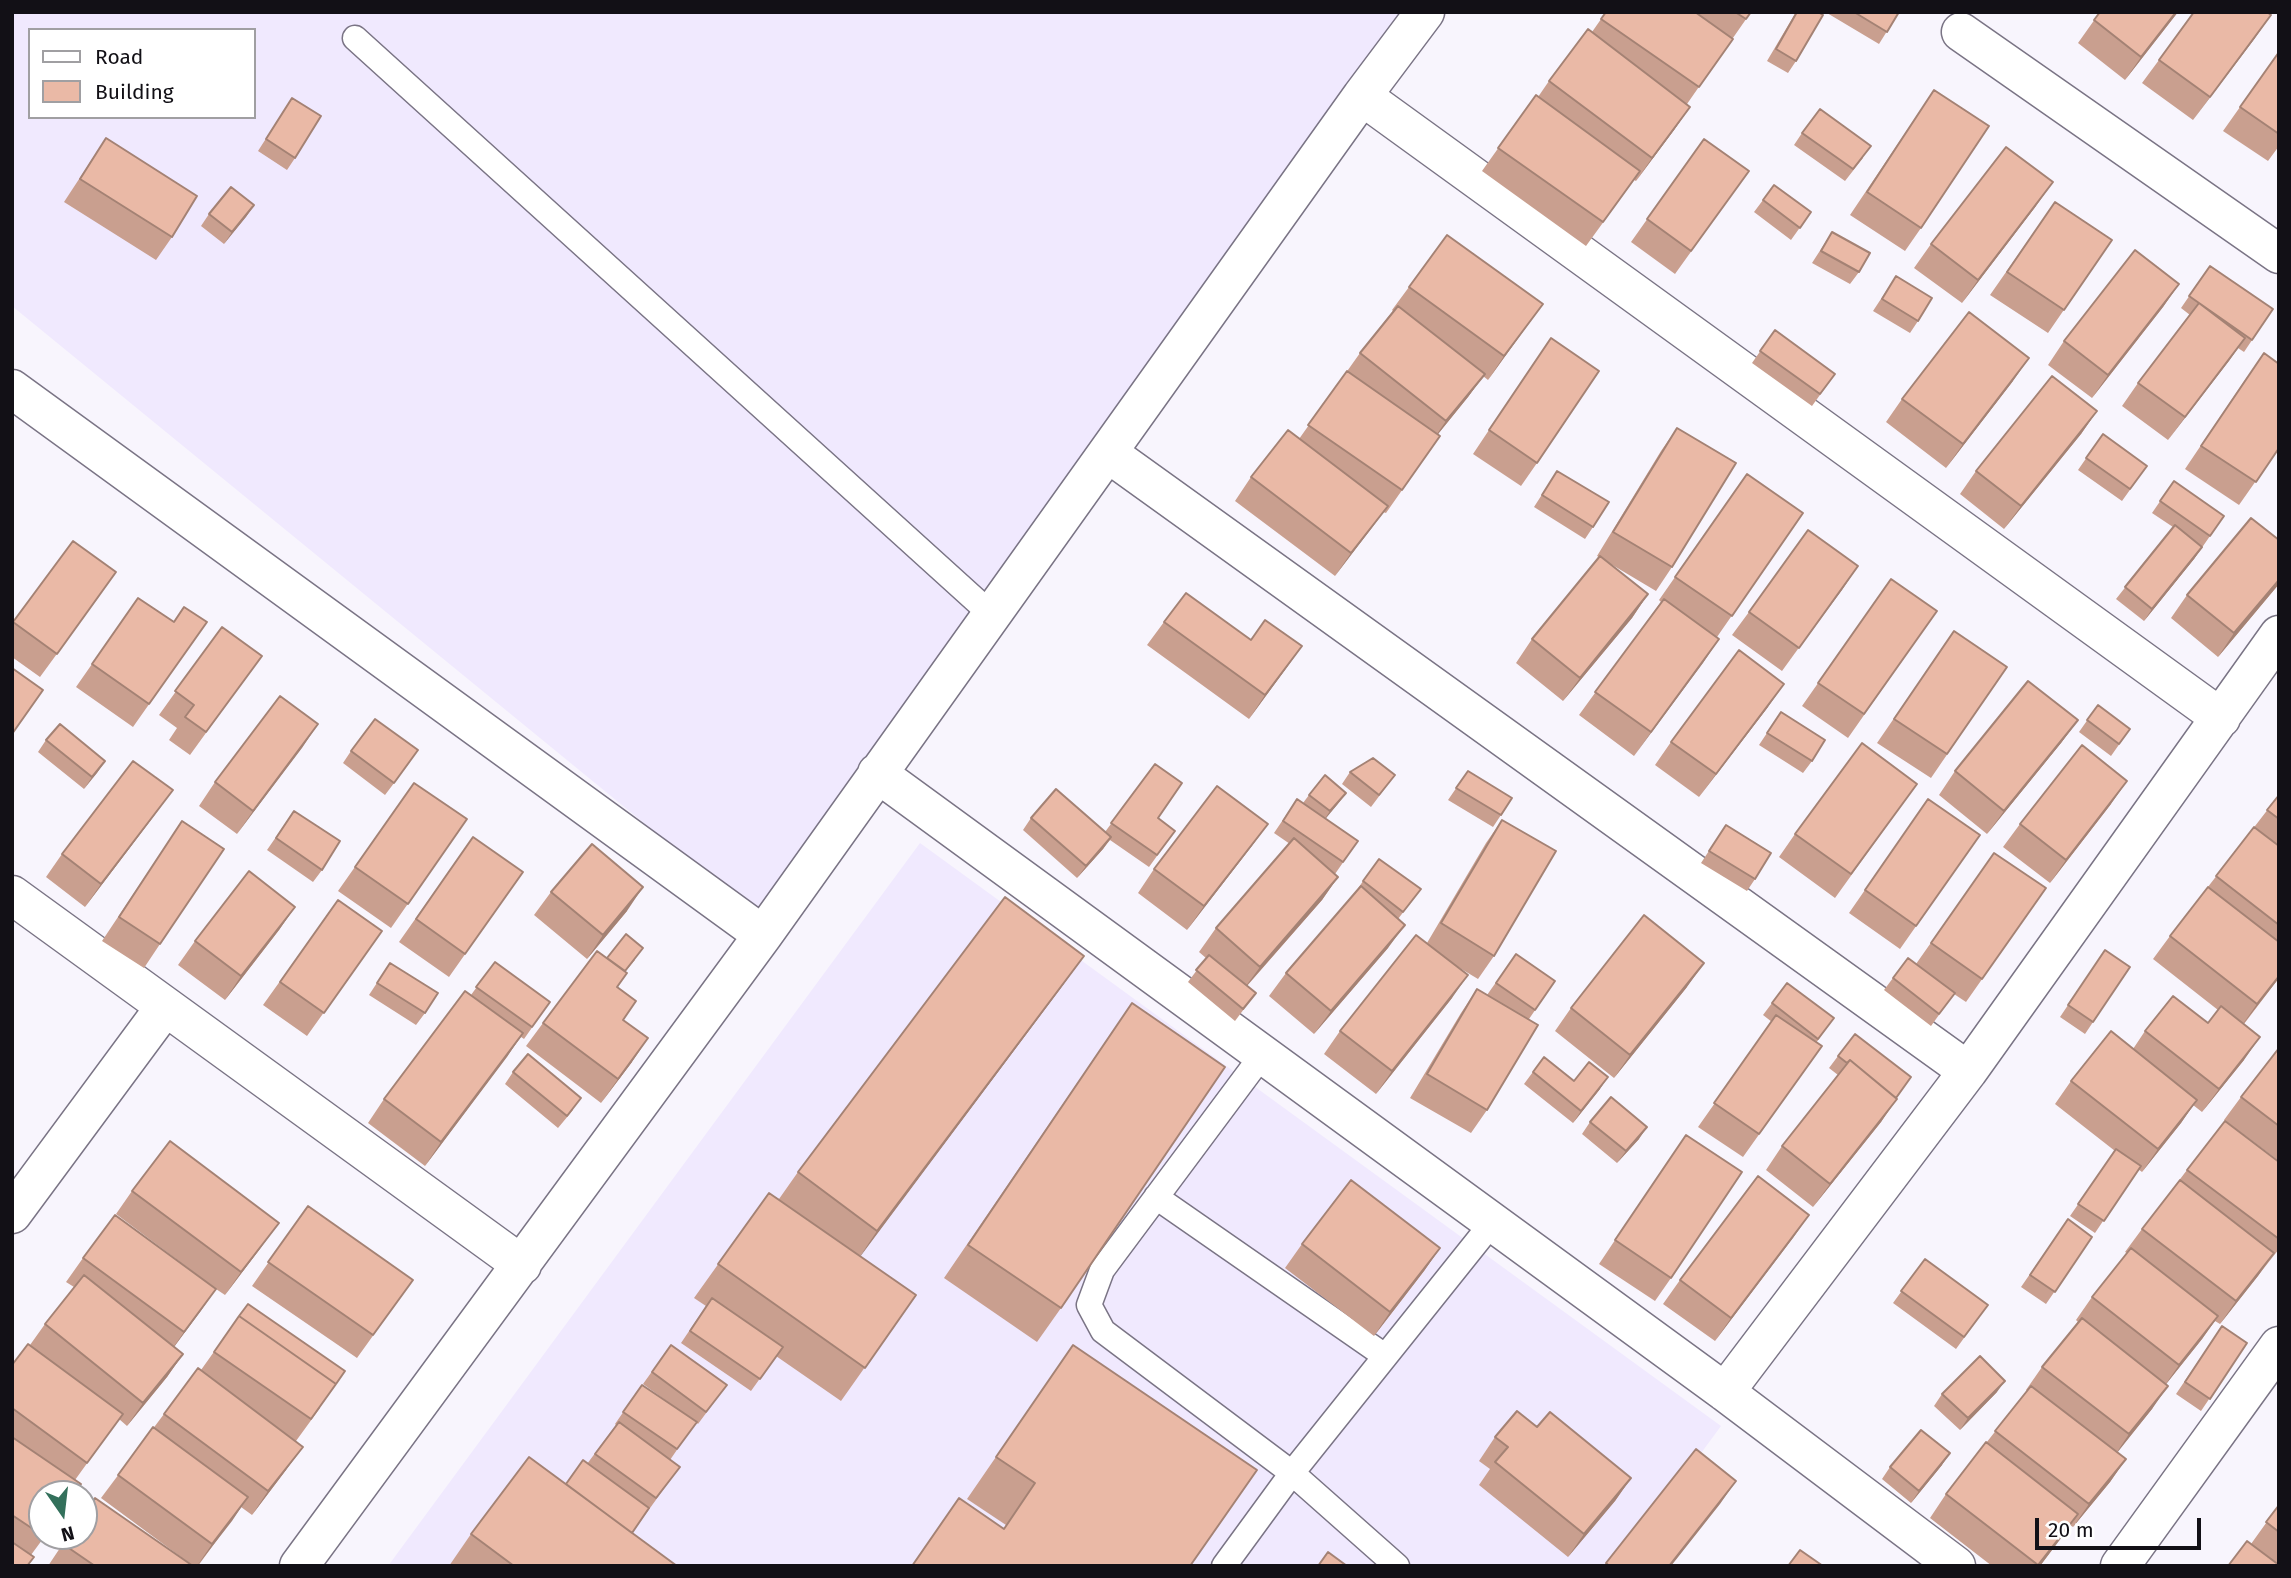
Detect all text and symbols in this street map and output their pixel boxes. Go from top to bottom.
legend [28,28,256,119]
text: Road [95,44,143,70]
text: Building [95,79,174,105]
north arrow [28,1480,98,1550]
scale bar [2039,1504,2205,1548]
text: 20 m [2048,1517,2094,1543]
text: N [59,1521,77,1547]

